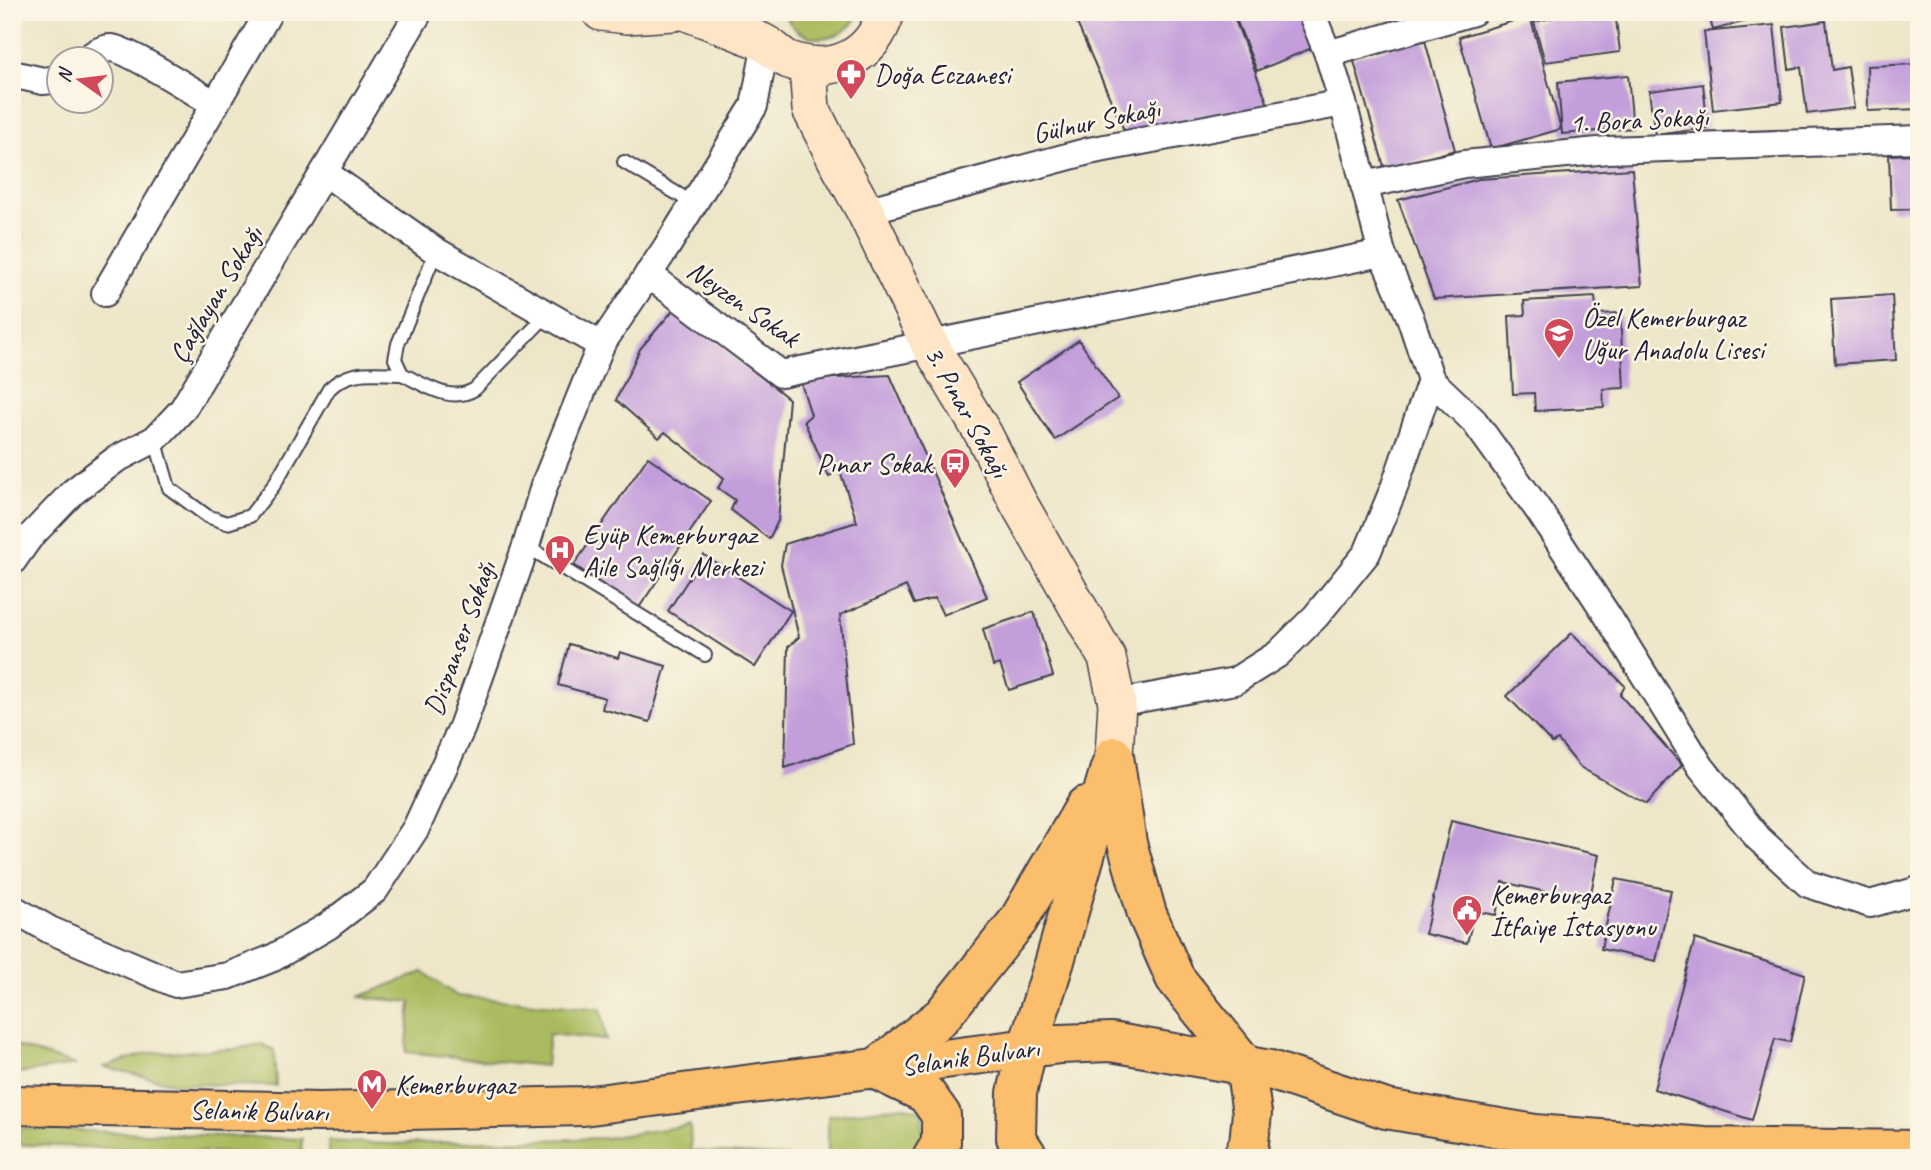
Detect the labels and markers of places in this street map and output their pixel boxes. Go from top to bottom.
pharmacy icon: Doğa Eczanesi [834,57,868,101]
place label: Doğa Eczanesi [874,57,1014,92]
place label: Özel Kemerburgaz Uğur Anadolu Lisesi [1582,300,1768,367]
school or university icon: Özel Kemerburgaz Uğur Anadolu Lisesi [1542,316,1576,360]
place label: Pınar Sokak [817,446,935,481]
bus stop icon: Pınar Sokak [938,446,972,490]
place label: Eyüp Kemerburgaz Aile Sağlığı Merkezi [583,517,766,584]
hospital icon: Eyüp Kemerburgaz Aile Sağlığı Merkezi [543,533,577,577]
place label: Kemerburgaz İtfaiye İstasyonu [1490,877,1657,944]
public building icon: Kemerburgaz İtfaiye İstasyonu [1450,893,1484,937]
metro station icon: Kemerburgaz [355,1067,389,1111]
place label: Kemerburgaz [395,1067,518,1102]

